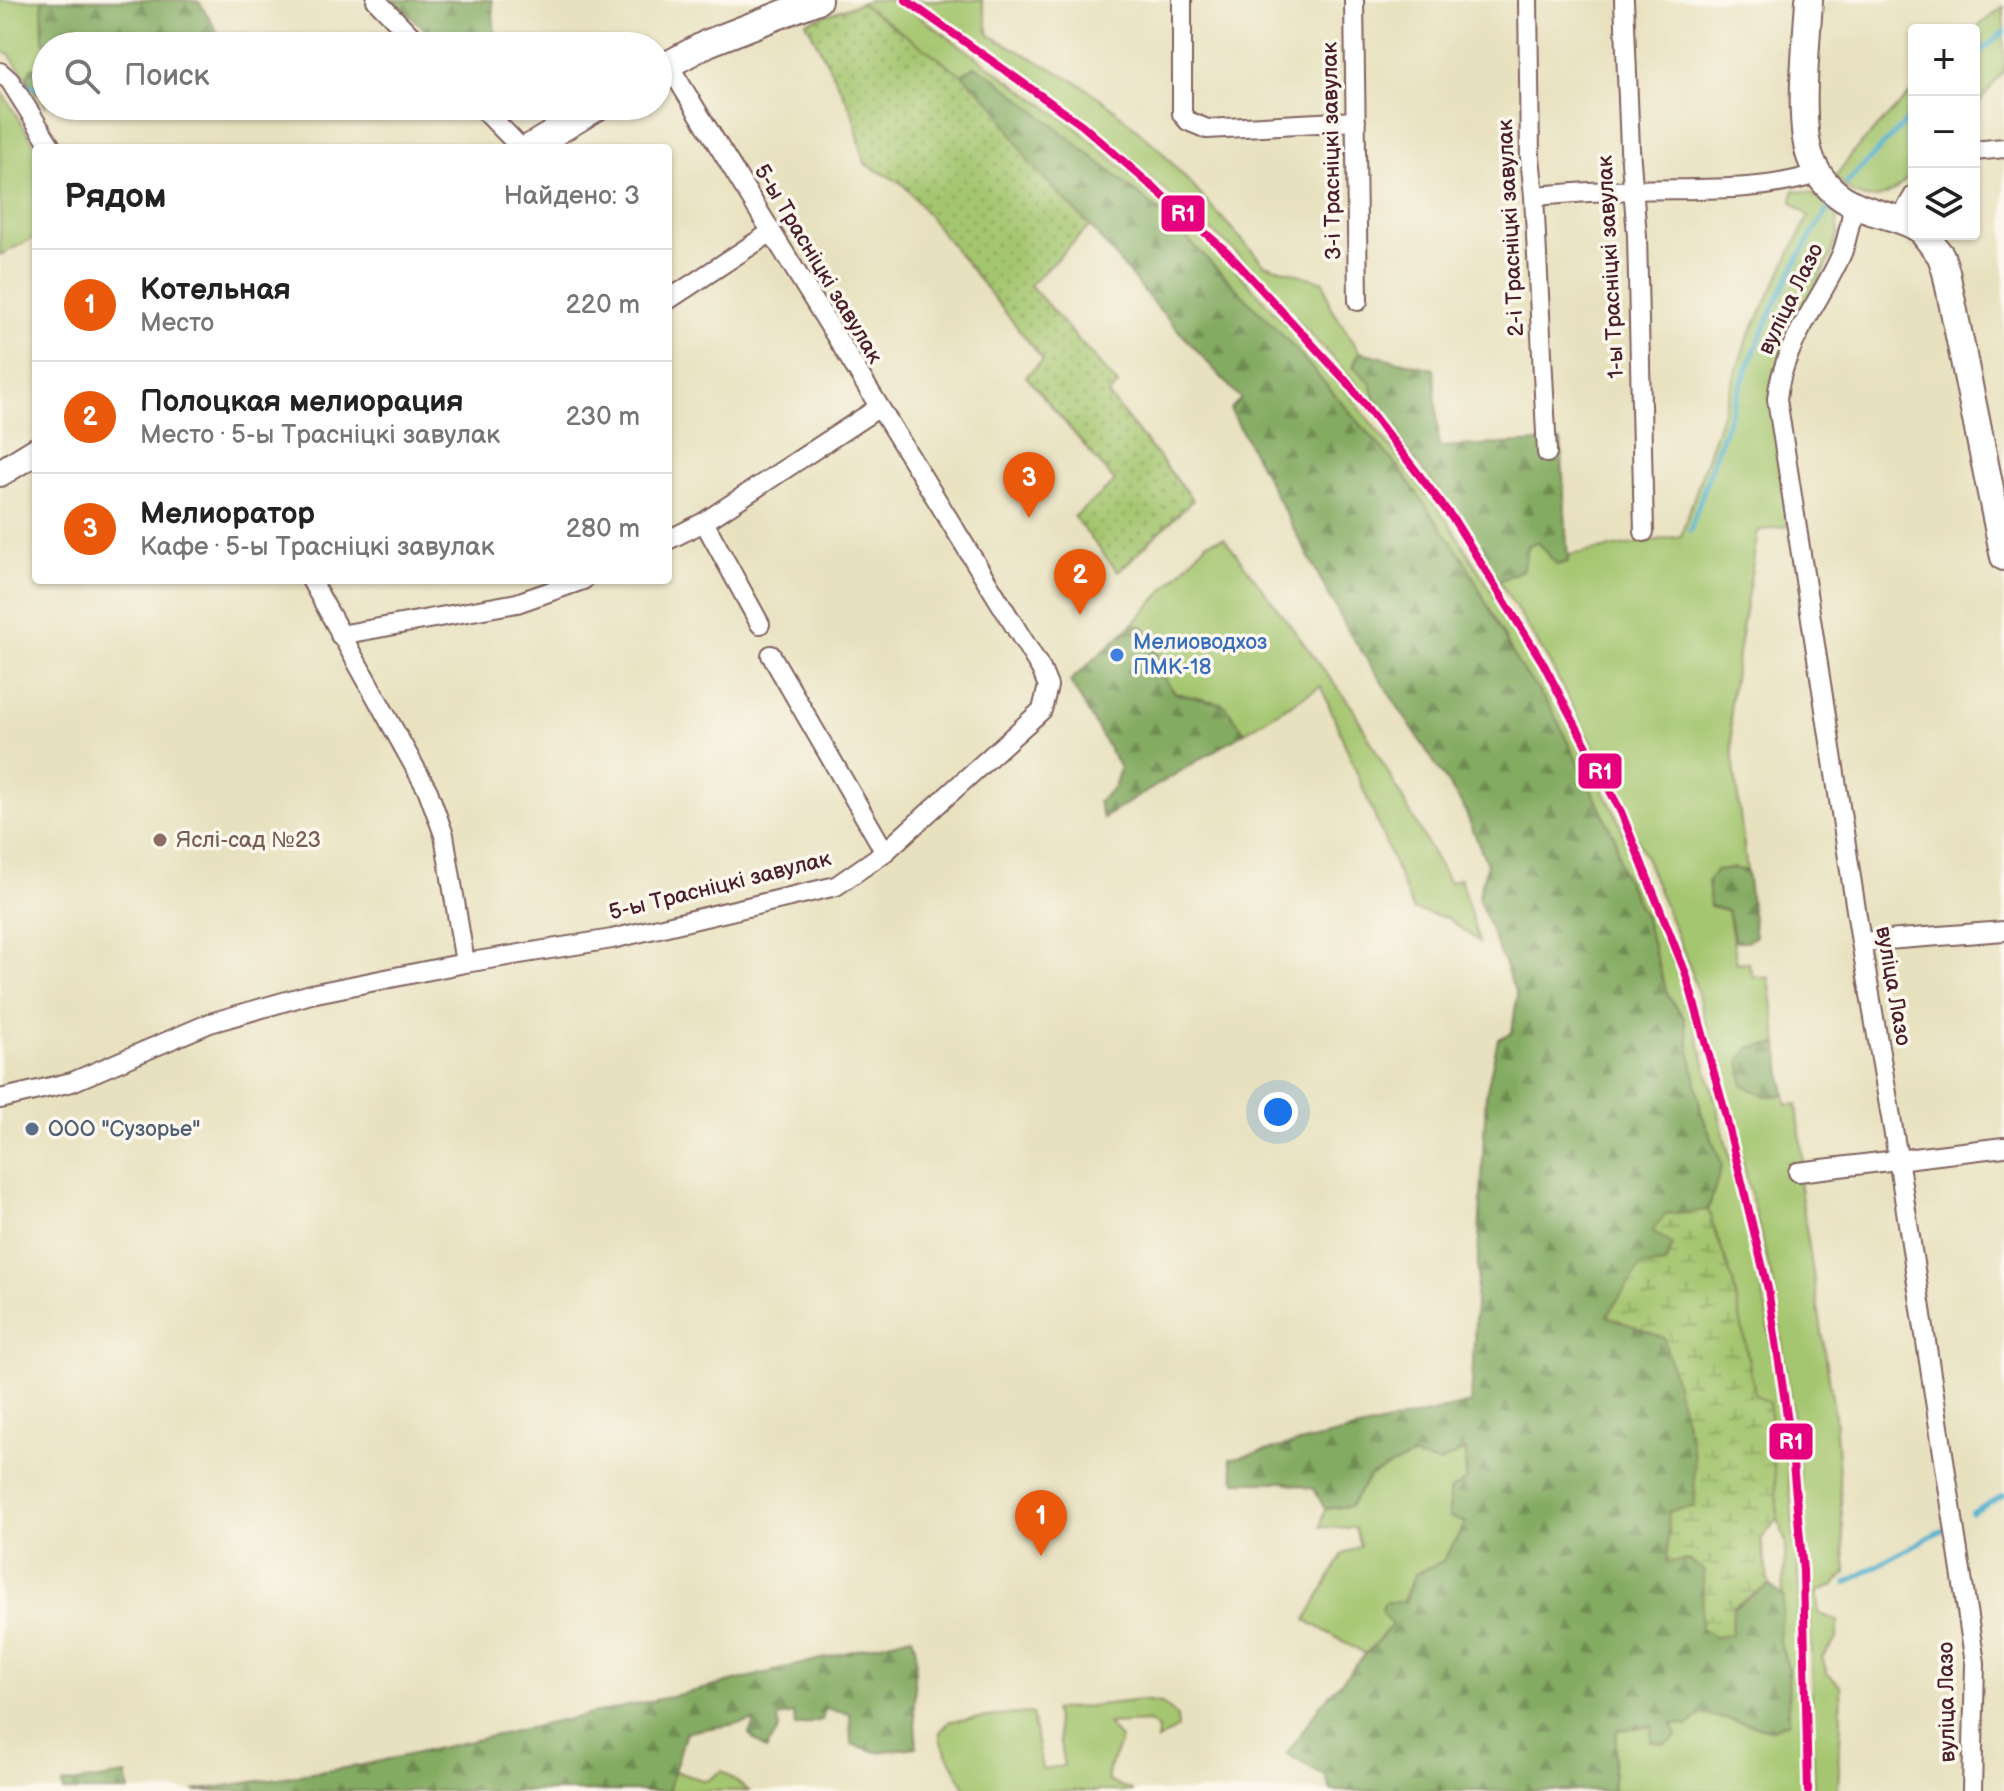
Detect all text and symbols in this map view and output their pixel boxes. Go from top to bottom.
map controls [1908,24,1980,240]
button: + [1908,24,1980,96]
search box [32,32,672,120]
street label: 3-і Трасніцкі завулак [1317,41,1347,260]
icon: search [60,54,104,98]
text: Поиск [124,58,210,94]
button: − [1908,96,1980,168]
street label: 2-і Трасніцкі завулак [1492,118,1530,337]
street label: 1-ы Трасніцкі завулак [1592,154,1630,379]
street label: 5-ы Трасніцкі завулак [748,159,888,369]
button: layers [1908,168,1980,240]
text: Рядом [64,176,166,217]
text: Найдено: 3 [504,181,640,212]
line badge: R1 [1160,194,1206,233]
text: R1 [1171,201,1195,228]
street label: вуліца Лазо [1752,239,1830,359]
text: Котельная [140,272,291,308]
text: 1 [85,290,95,321]
text: 220 m [566,290,640,321]
text: Место [140,308,214,339]
text: Полоцкая мелиорация [140,384,464,420]
text: 2 [82,402,98,433]
text: 230 m [565,402,640,433]
text: Место · 5-ы Трасніцкі завулак [140,420,500,451]
pin: 3 [1003,452,1055,518]
text: Мелиоратор [140,496,315,532]
text: 3 [82,514,98,545]
text: 280 m [566,514,640,545]
text: Кафе · 5-ы Трасніцкі завулак [140,532,494,563]
pin: 2 [1054,549,1106,615]
place label: Мелиоводхоз ПМК-18 [1133,629,1267,681]
marker: Мелиоводхоз ПМК-18 [1108,646,1126,664]
line badge: R1 [1577,752,1623,790]
text: R1 [1588,759,1612,786]
place label: Яслі-сад №23 [176,827,321,854]
marker: Яслі-сад №23 [151,831,169,849]
street label: 5-ы Трасніцкі завулак [606,845,834,927]
street label: вуліца Лазо [1869,924,1917,1048]
your location [1258,1092,1298,1132]
place label: ООО "Сузорье" [48,1116,200,1143]
marker: ООО "Сузорье" [23,1120,41,1138]
line badge: R1 [1768,1422,1814,1461]
text: R1 [1779,1429,1803,1456]
pin: 1 [1015,1490,1067,1556]
street label: вуліца Лазо [1932,1642,1962,1762]

